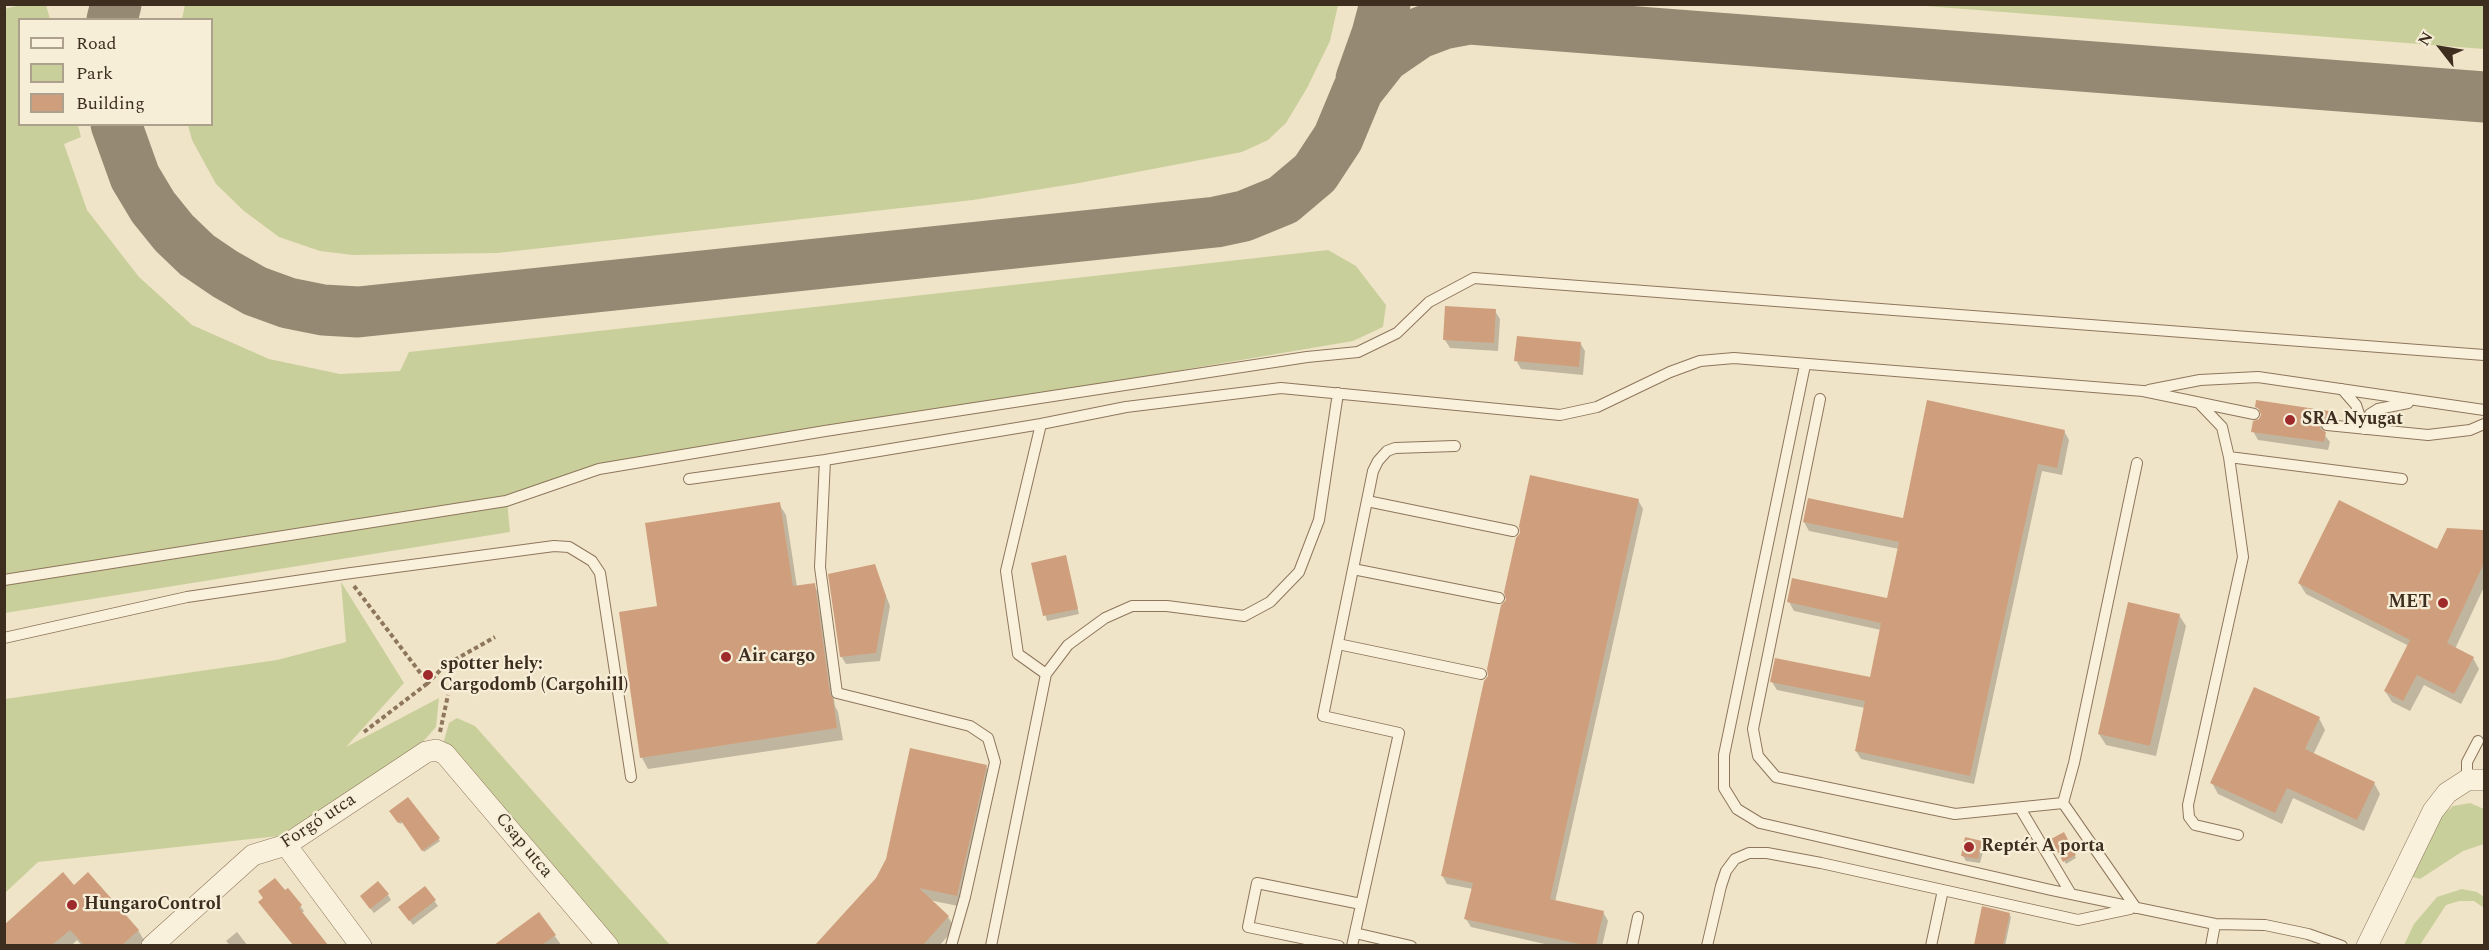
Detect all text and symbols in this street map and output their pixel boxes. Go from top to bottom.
legend [18,18,213,126]
north arrow [2411,18,2471,78]
text: N [2412,27,2439,51]
text: Road [76,30,117,57]
text: Park [76,60,113,87]
text: Building [76,90,145,117]
place label: SRA Nyugat [2302,409,2403,431]
marker: SRA Nyugat [2283,413,2297,427]
place label: MET [2388,592,2431,614]
marker: MET [2436,596,2450,610]
place label: Air cargo [738,646,815,668]
marker: Air cargo [719,650,733,664]
place label: spotter hely: Cargodomb (Cargohill) [440,654,628,696]
marker: spotter hely: Cargodomb (Cargohill) [421,668,435,682]
street label: Forgó utca [277,790,361,854]
street label: Csap utca [490,809,556,883]
place label: Reptér A porta [1981,836,2104,858]
marker: Reptér A porta [1962,840,1976,854]
place label: HungaroControl [84,894,221,916]
marker: HungaroControl [65,898,79,912]

